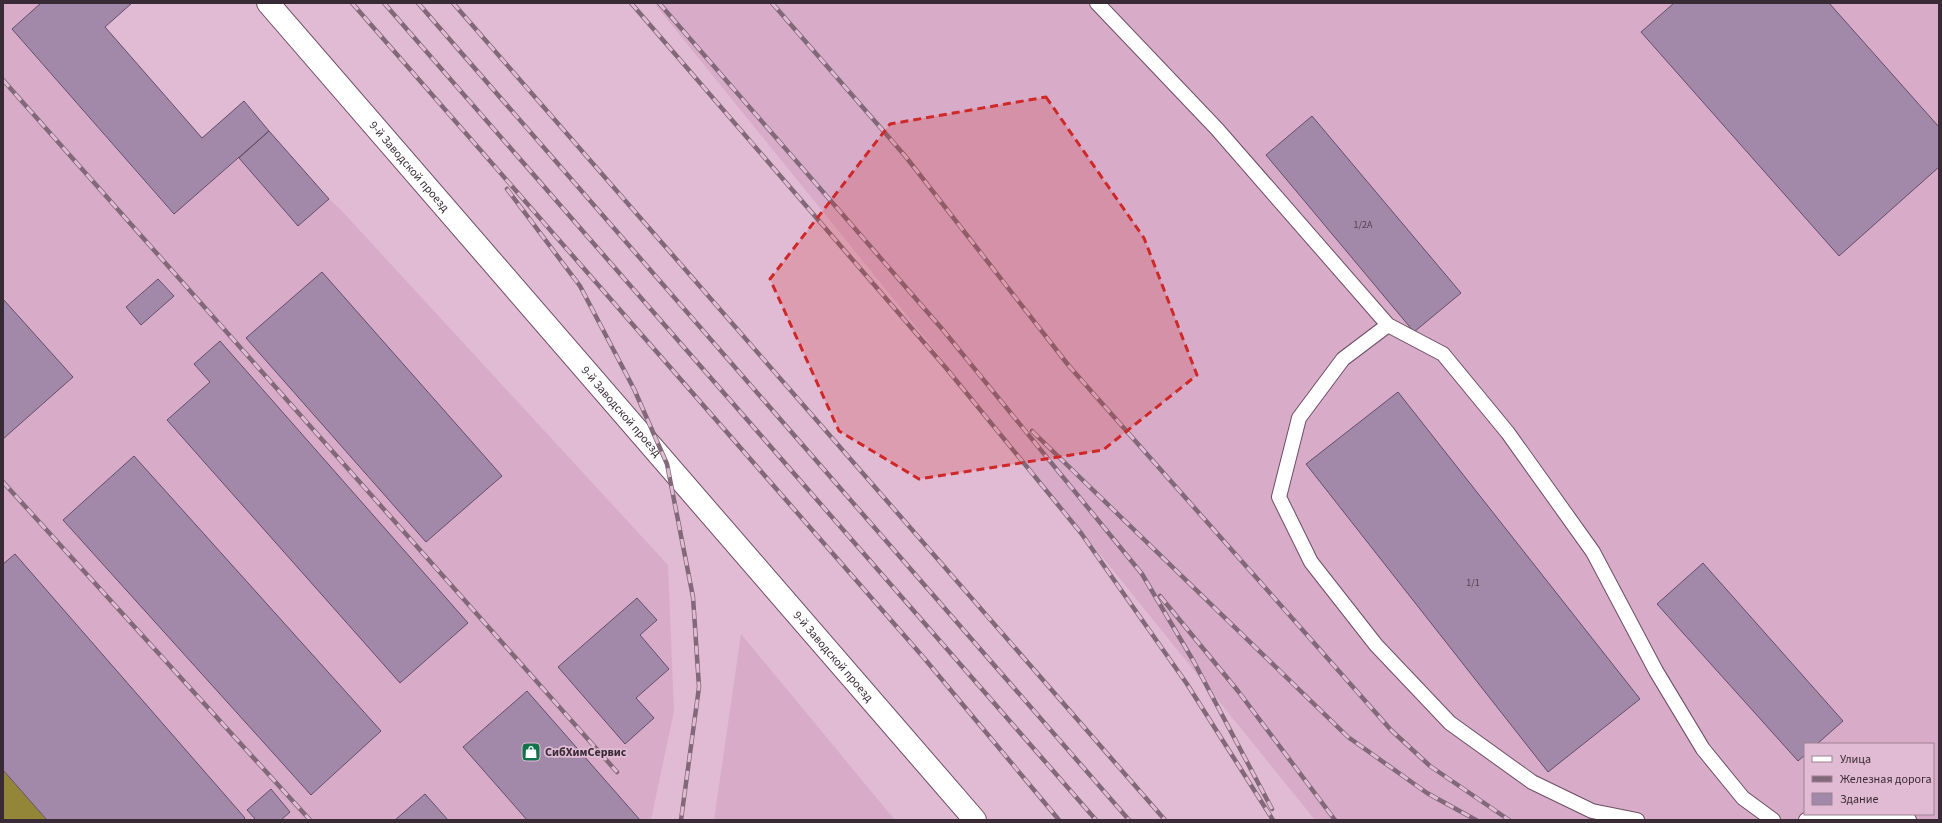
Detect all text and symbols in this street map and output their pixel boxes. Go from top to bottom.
street label: 9-й Заводской проезд [365,118,453,216]
house number: 1/2А [1354,218,1373,232]
street label: 9-й Заводской проезд [577,363,665,461]
house number: 1/1 [1466,576,1480,590]
street label: 9-й Заводской проезд [789,608,877,706]
shop icon: СибХимСервис [520,741,542,763]
legend [1804,743,1934,815]
place label: СибХимСервис [545,744,627,761]
text: Улица [1840,751,1871,768]
text: Железная дорога [1840,771,1932,788]
text: Здание [1840,791,1879,808]

